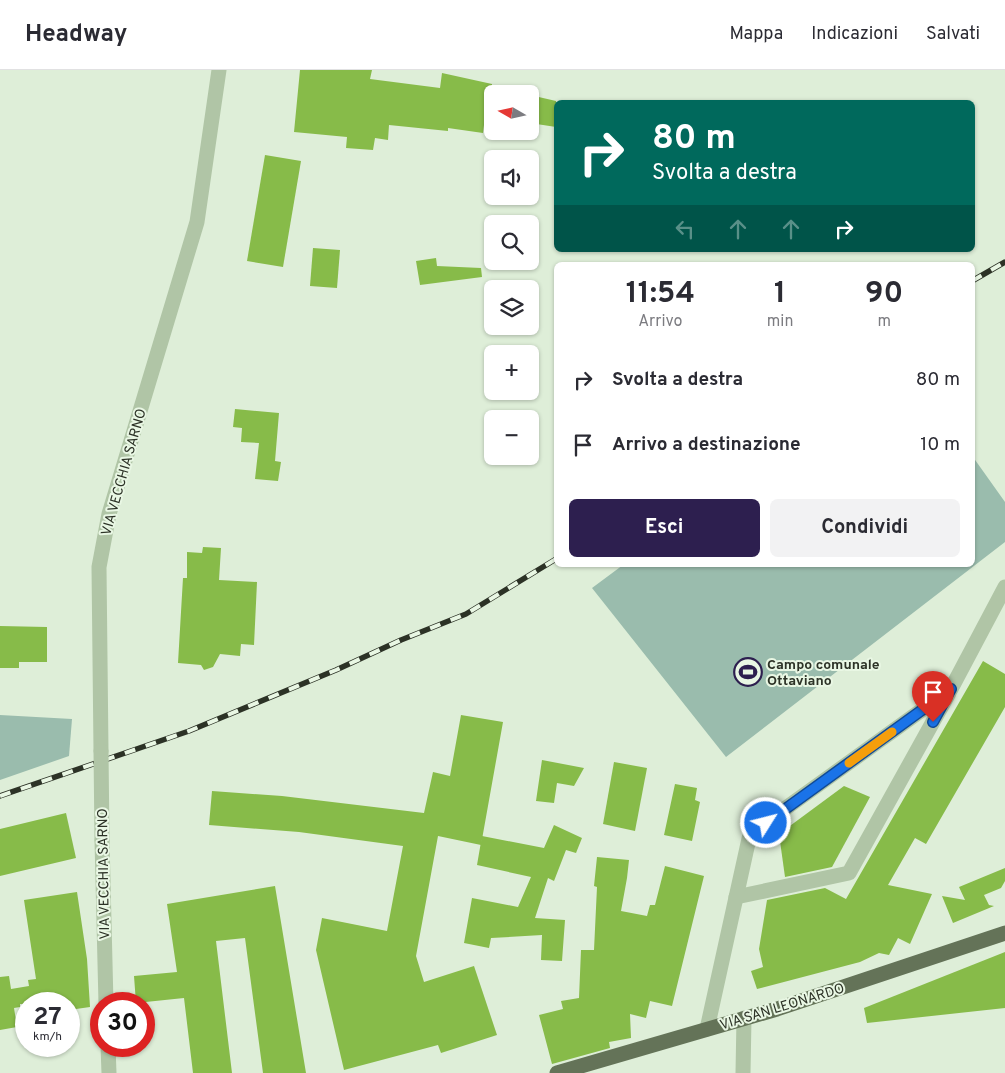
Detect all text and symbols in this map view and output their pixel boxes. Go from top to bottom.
text: Headway [25,20,127,50]
text: Mappa [730,23,783,46]
text: Indicazioni [811,23,898,46]
text: Salvati [926,23,980,46]
north arrow [484,85,539,140]
map controls [484,85,539,465]
text: 80 m [652,117,736,161]
icon: right [569,120,634,185]
button: sound [484,150,539,205]
text: Svolta a destra [652,160,797,187]
button: search [484,215,539,270]
icon: left [671,215,699,243]
icon: ahead [724,215,752,243]
icon: ahead [777,215,805,243]
icon: right [830,215,858,243]
text: 11:54 [626,276,695,313]
text: 1 [774,276,786,313]
text: 90 [865,276,903,313]
button: layers [484,280,539,335]
text: Arrivo [638,312,683,332]
text: min [767,312,793,332]
text: m [877,312,891,332]
button: + [484,345,539,400]
icon: right [569,366,597,394]
text: Svolta a destra [612,368,743,392]
text: 80 m [916,368,960,392]
street label: VIA VECCHIA SARNO [98,407,151,538]
button: − [484,410,539,465]
icon: arrive [569,431,597,459]
text: Arrivo a destinazione [612,433,801,457]
text: 10 m [920,433,960,457]
button: Esci [569,499,760,557]
button: Condividi [770,499,960,557]
sports icon: Campo comunale Ottaviano [733,657,763,687]
place label: Campo comunale Ottaviano [767,657,880,690]
pin [912,671,954,722]
icon: arrive [919,678,947,706]
position arrow [739,796,791,848]
street label: VIA VECCHIA SARNO [95,808,114,940]
street label: VIA SAN LEONARDO [718,980,847,1034]
speed limit sign: 30 [90,992,155,1057]
text: 27 [33,1002,62,1034]
text: km/h [33,1029,62,1045]

